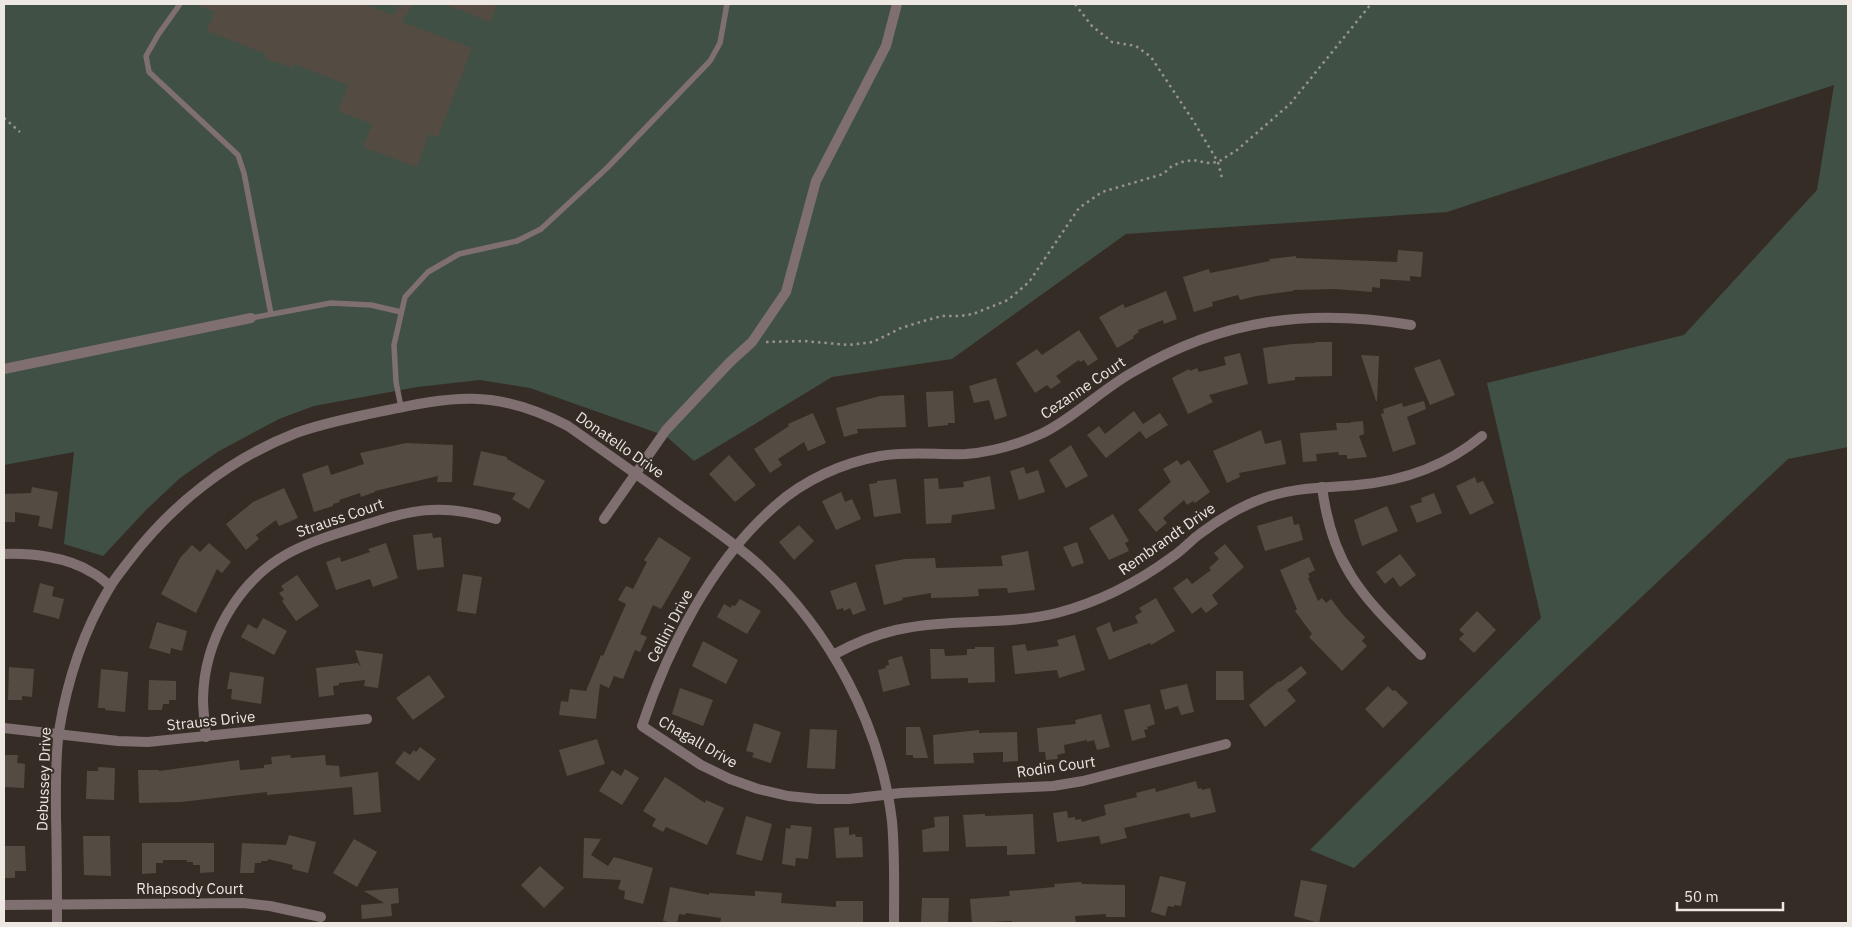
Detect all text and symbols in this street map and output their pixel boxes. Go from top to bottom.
street label: Cezanne Court [1037,352,1129,423]
street label: Donatello Drive [573,407,668,482]
street label: Strauss Court [294,494,386,541]
street label: Rembrandt Drive [1115,498,1219,579]
street label: Cellini Drive [642,586,697,666]
street label: Strauss Drive [166,706,256,735]
street label: Chagall Drive [655,711,741,772]
street label: Debussey Drive [32,727,55,831]
street label: Rodin Court [1015,752,1097,781]
street label: Rhapsody Court [136,879,244,898]
scale bar [1677,880,1783,912]
text: 50 m [1684,887,1719,906]

